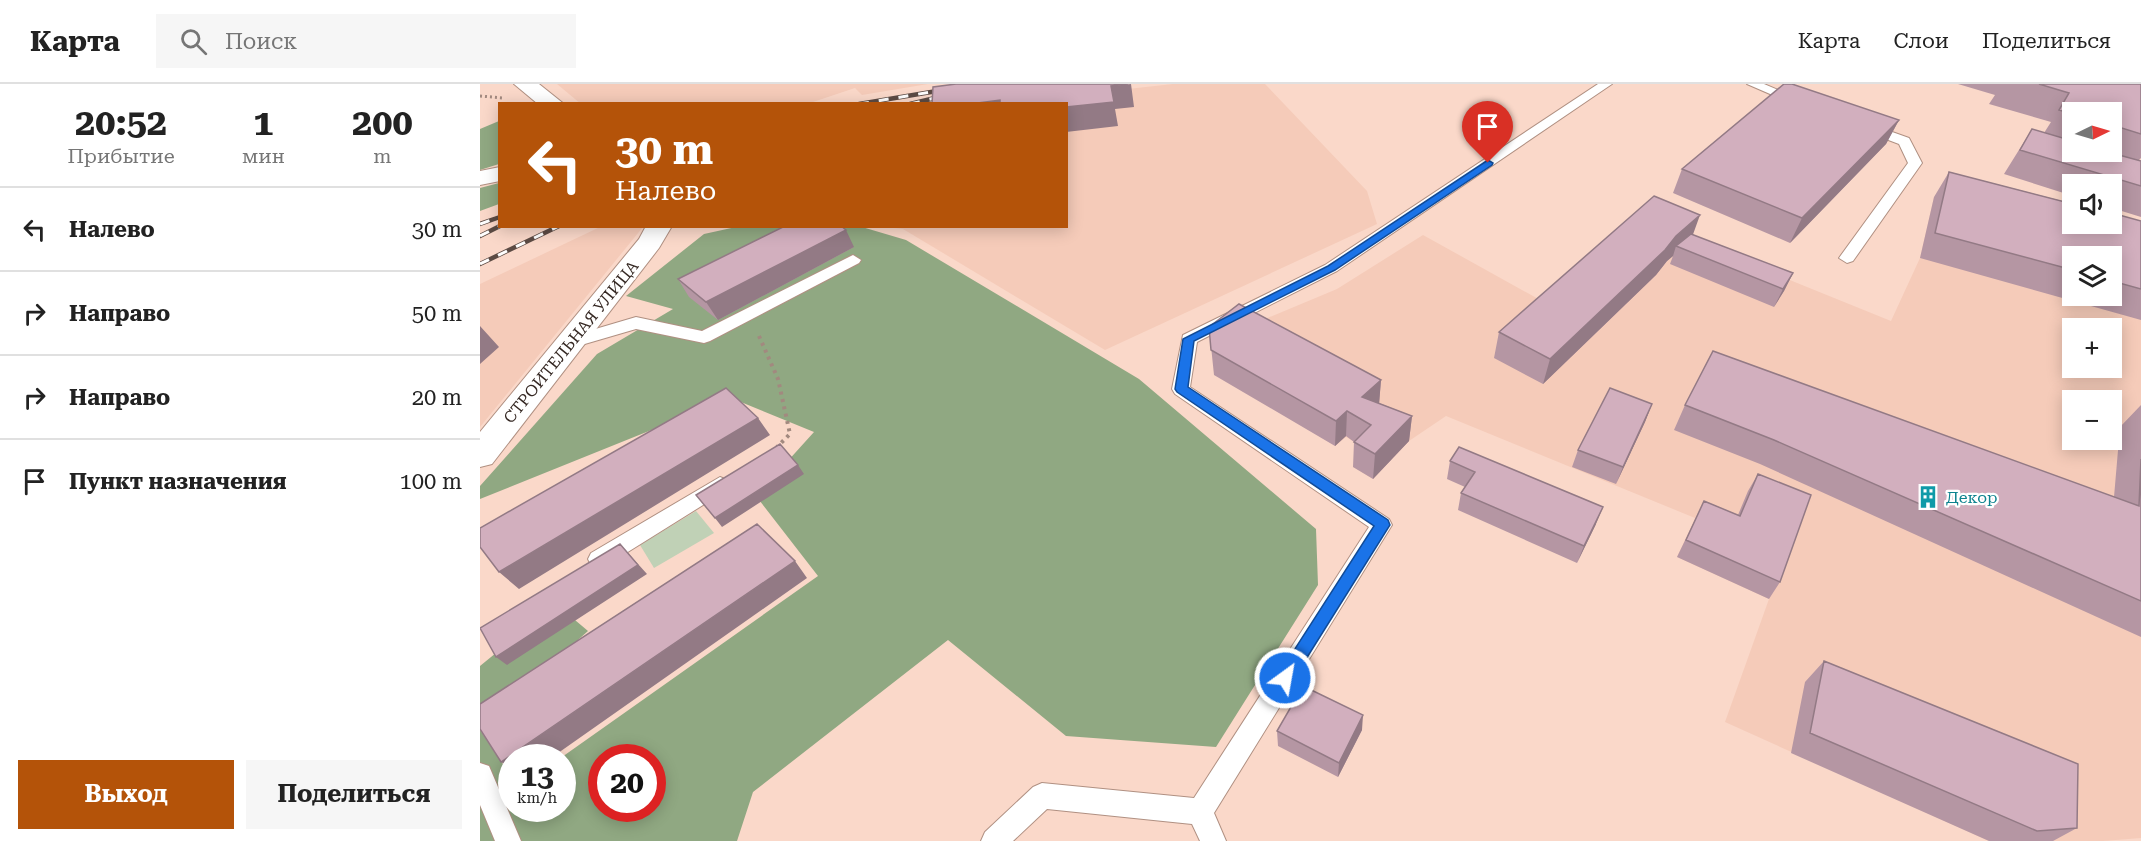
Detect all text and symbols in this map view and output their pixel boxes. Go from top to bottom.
search box [156,14,576,68]
text: Карта [30,25,120,58]
icon: search [177,25,210,58]
text: Поиск [225,29,297,54]
text: Карта [1798,29,1861,53]
text: Слои [1894,29,1949,53]
text: Поделиться [1982,29,2111,53]
pin [1462,101,1513,163]
text: 20:52 [75,102,167,144]
text: 1 [253,102,273,144]
text: 200 [352,102,413,144]
north arrow [2062,102,2122,162]
map controls [2062,102,2122,450]
icon: arrive [1471,110,1504,143]
text: 30 m [615,125,713,174]
icon: left [516,126,594,204]
text: Прибытие [67,144,175,168]
text: мин [242,144,285,168]
text: m [373,144,391,168]
button: sound [2062,174,2122,234]
text: Налево [615,175,716,207]
icon: left [18,213,51,246]
text: Налево [69,217,155,242]
text: 30 m [412,217,462,242]
button: layers [2062,246,2122,306]
street label: СТРОИТЕЛЬНАЯ УЛИЦА [500,256,643,427]
icon: right [18,297,51,330]
text: Направо [69,301,170,326]
text: 50 m [412,301,462,326]
button: + [2062,318,2122,378]
icon: right [18,381,51,414]
text: Направо [69,385,170,410]
text: 20 m [412,385,462,410]
button: − [2062,390,2122,450]
icon: arrive [18,465,51,498]
text: Пункт назначения [69,469,287,494]
text: 100 m [399,469,462,494]
building icon: Декор [1915,484,1941,510]
place label: Декор [1946,488,1997,507]
position arrow [1253,646,1317,710]
speed limit sign: 20 [588,744,666,822]
text: 13 [520,758,554,793]
button: Выход [18,760,234,829]
button: Поделиться [246,760,462,829]
text: km/h [517,789,557,807]

